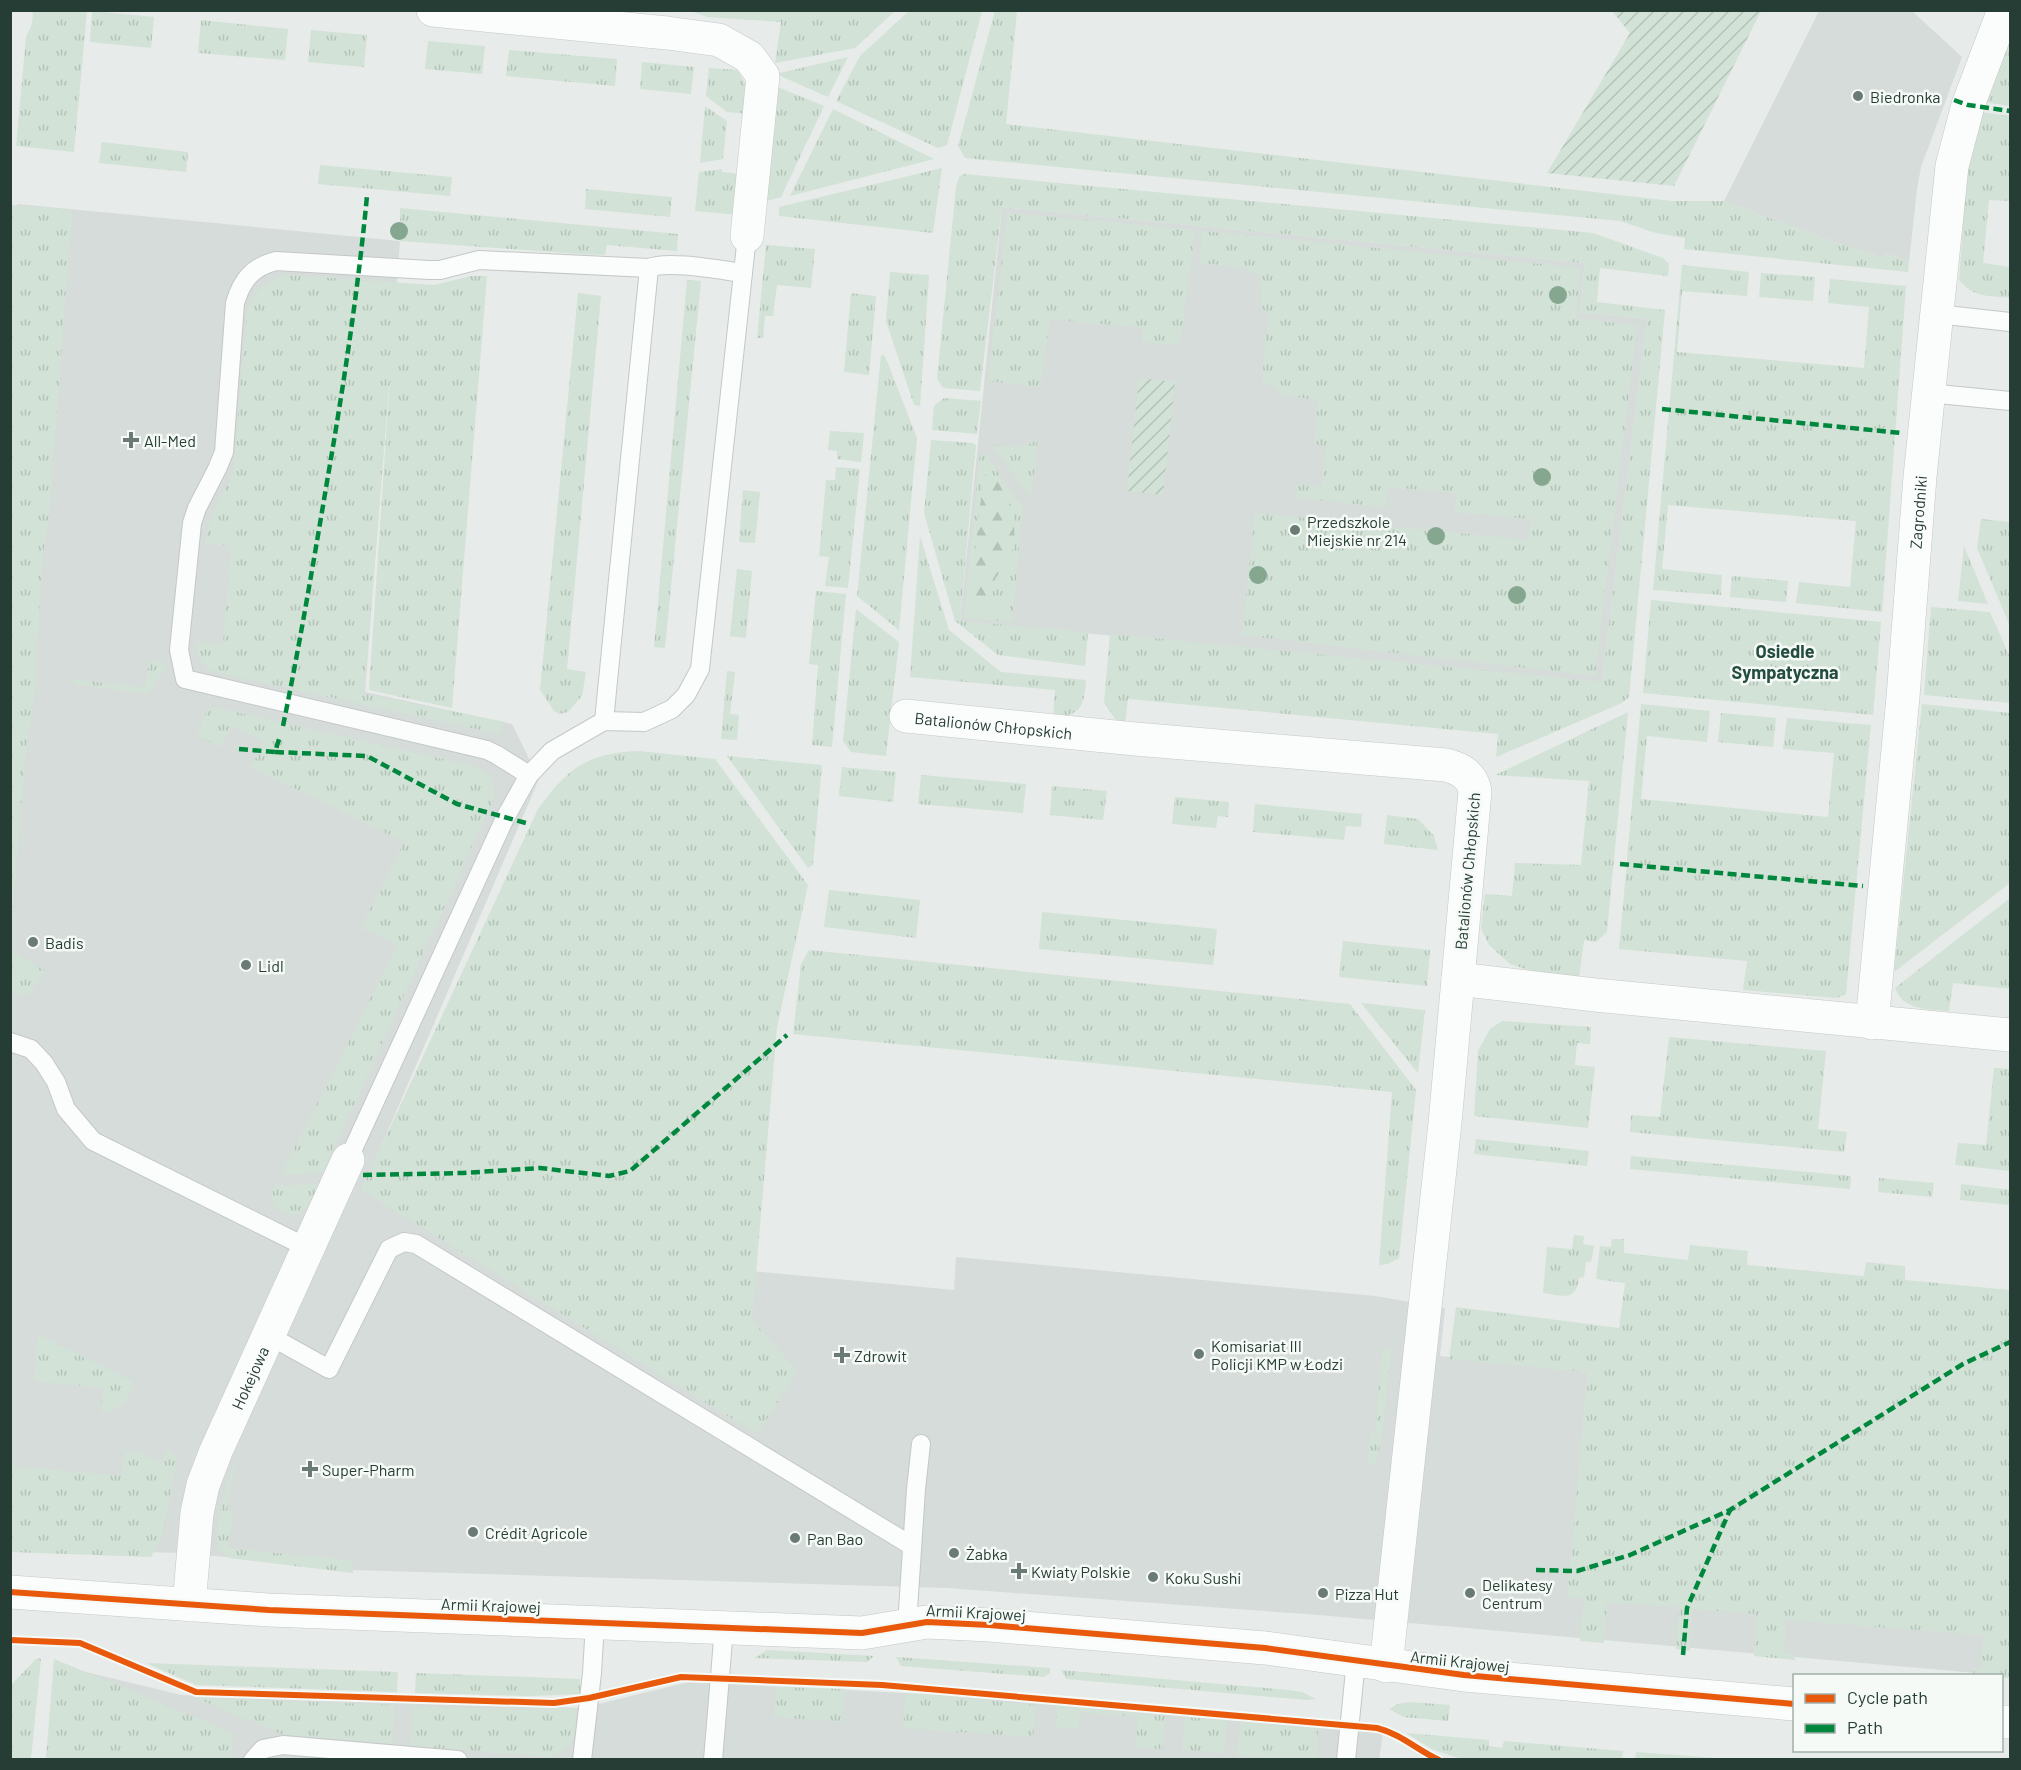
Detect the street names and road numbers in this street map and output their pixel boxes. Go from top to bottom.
street label: Zagrodniki [1905,475,1930,549]
street label: Batalionów Chłopskich [914,707,1073,742]
street label: Batalionów Chłopskich [1451,791,1483,951]
street label: Hokejowa [227,1343,272,1412]
street label: Armii Krajowej [441,1594,541,1616]
street label: Armii Krajowej [926,1600,1026,1624]
street label: Armii Krajowej [1409,1646,1511,1676]

